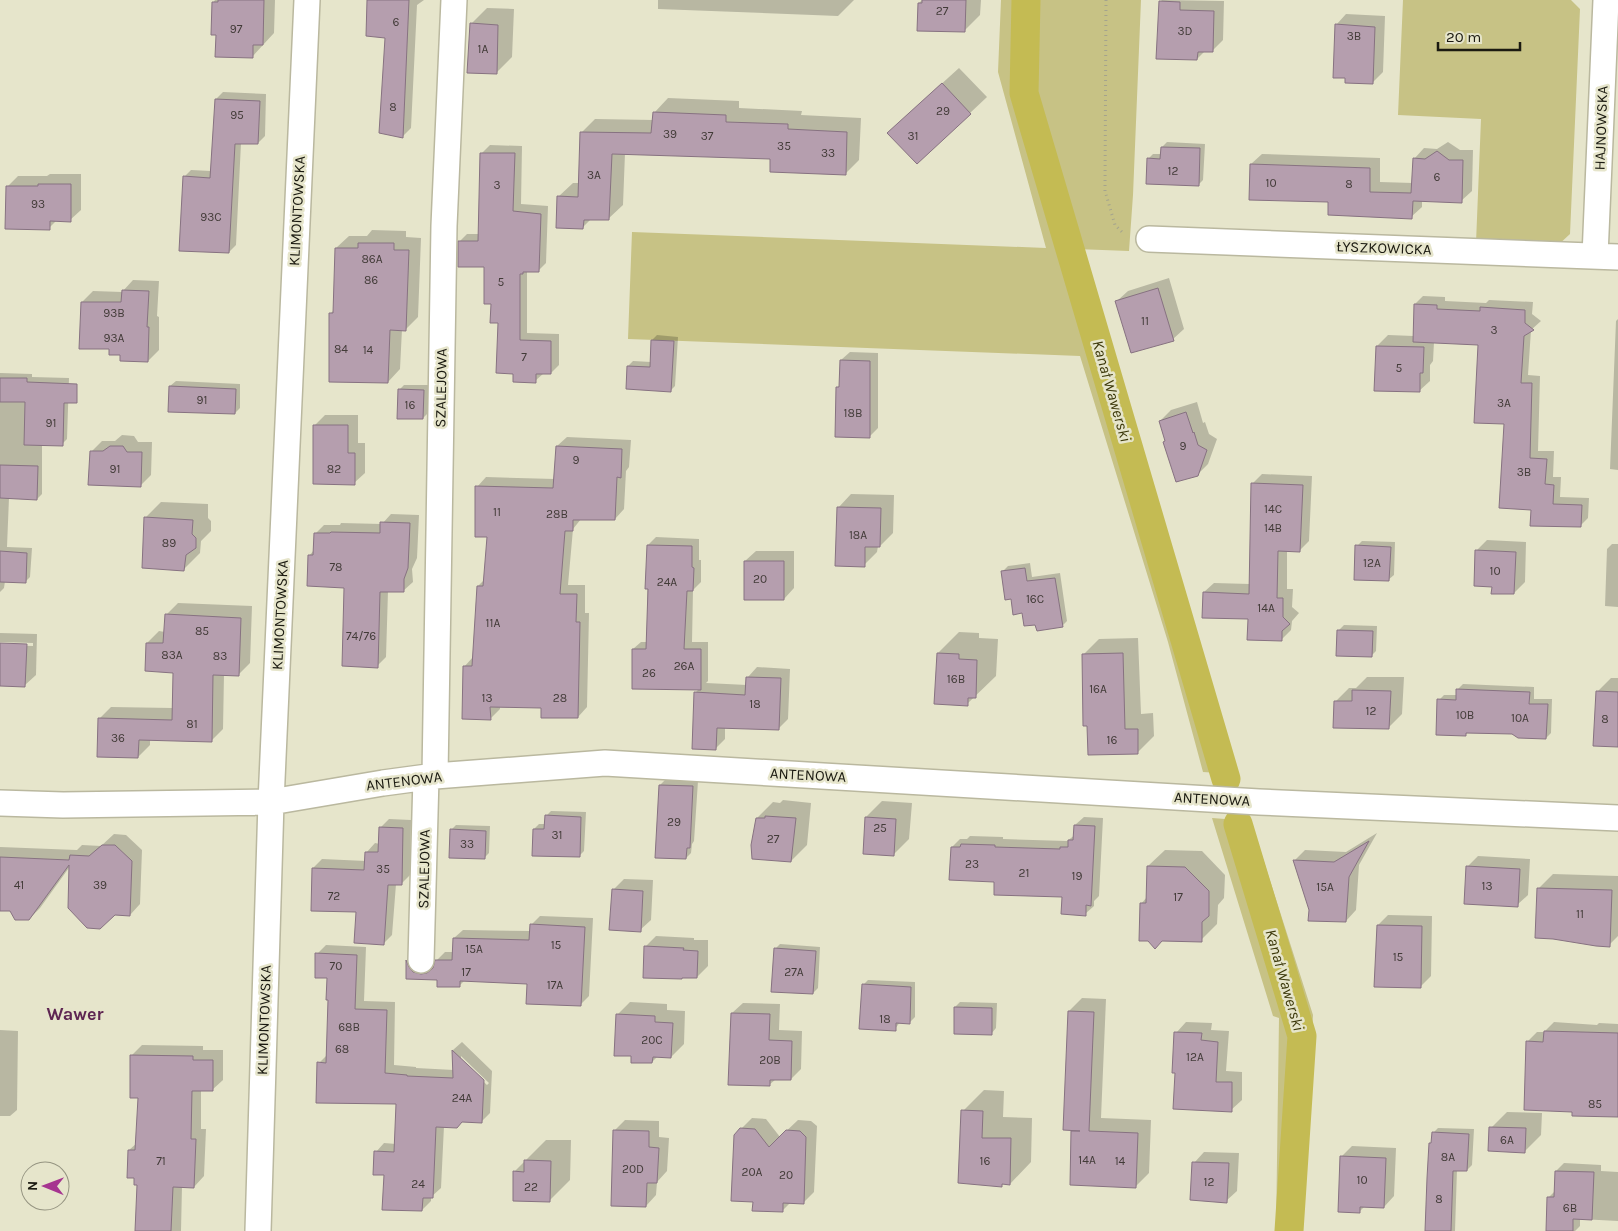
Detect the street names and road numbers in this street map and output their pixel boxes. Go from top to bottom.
street label: HAJNOWSKA [1591,85,1611,171]
street label: KLIMONTOWSKA [285,155,309,267]
street label: ŁYSZKOWICKA [1336,237,1432,259]
street label: SZALEJOWA [431,348,451,428]
street label: KLIMONTOWSKA [268,559,292,671]
street label: ANTENOWA [769,764,847,786]
street label: ANTENOWA [365,767,443,795]
street label: ANTENOWA [1173,788,1251,810]
street label: SZALEJOWA [414,829,434,909]
street label: KLIMONTOWSKA [253,964,275,1075]

